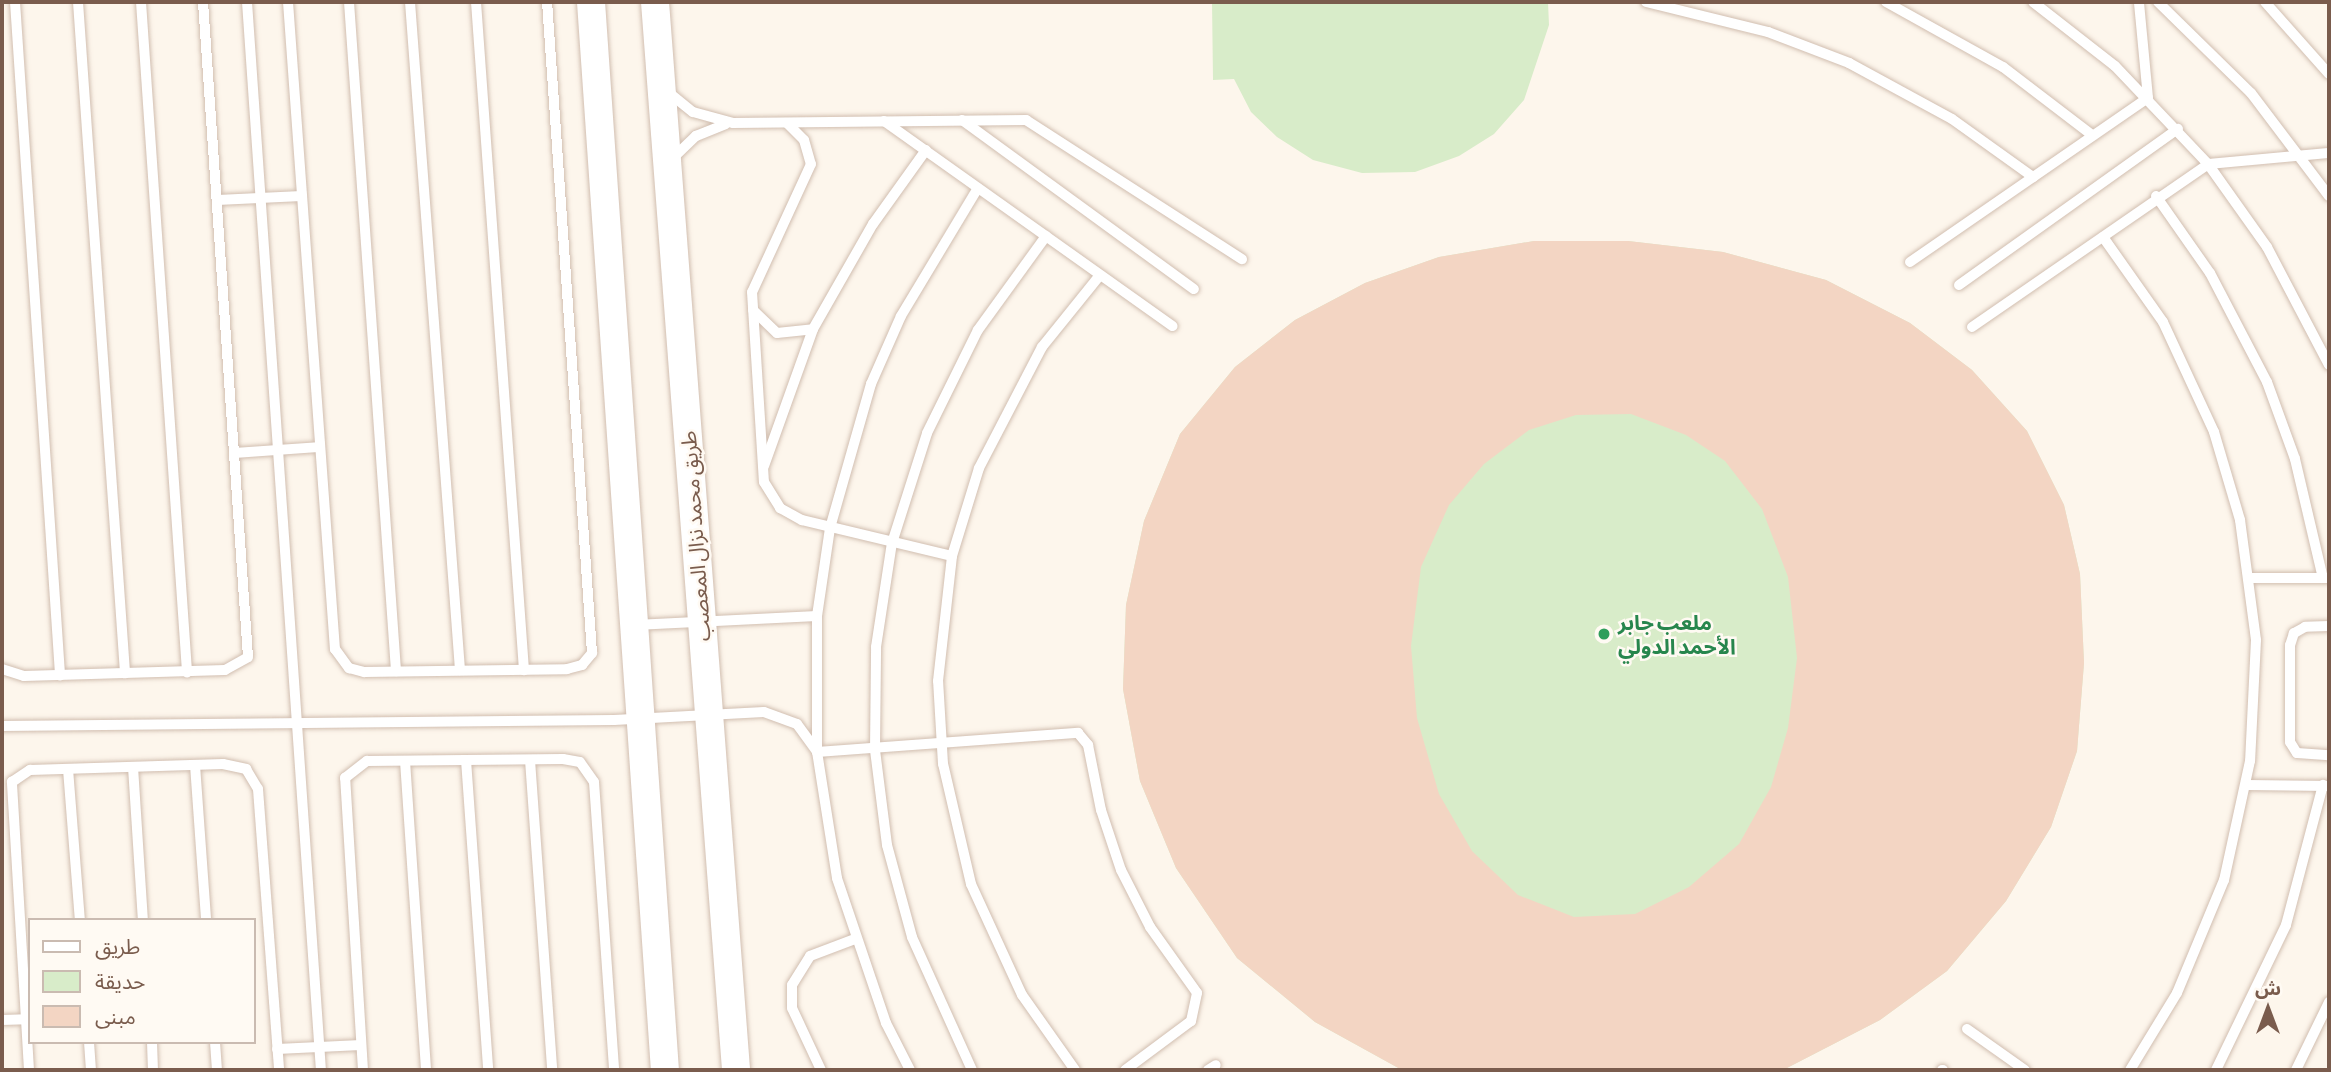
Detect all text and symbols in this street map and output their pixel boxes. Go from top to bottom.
street label: طريق محمد نزال المعصب [675,430,715,642]
place label: ملعب جابر الأحمد الدولي [1618,609,1736,659]
marker: ملعب جابر الأحمد الدولي [1596,626,1612,642]
legend [28,918,256,1044]
text: طريق [95,934,140,958]
text: حديقة [95,969,145,993]
north arrow [2233,974,2303,1044]
text: ش [2255,977,2281,999]
text: مبنى [95,1004,136,1028]

